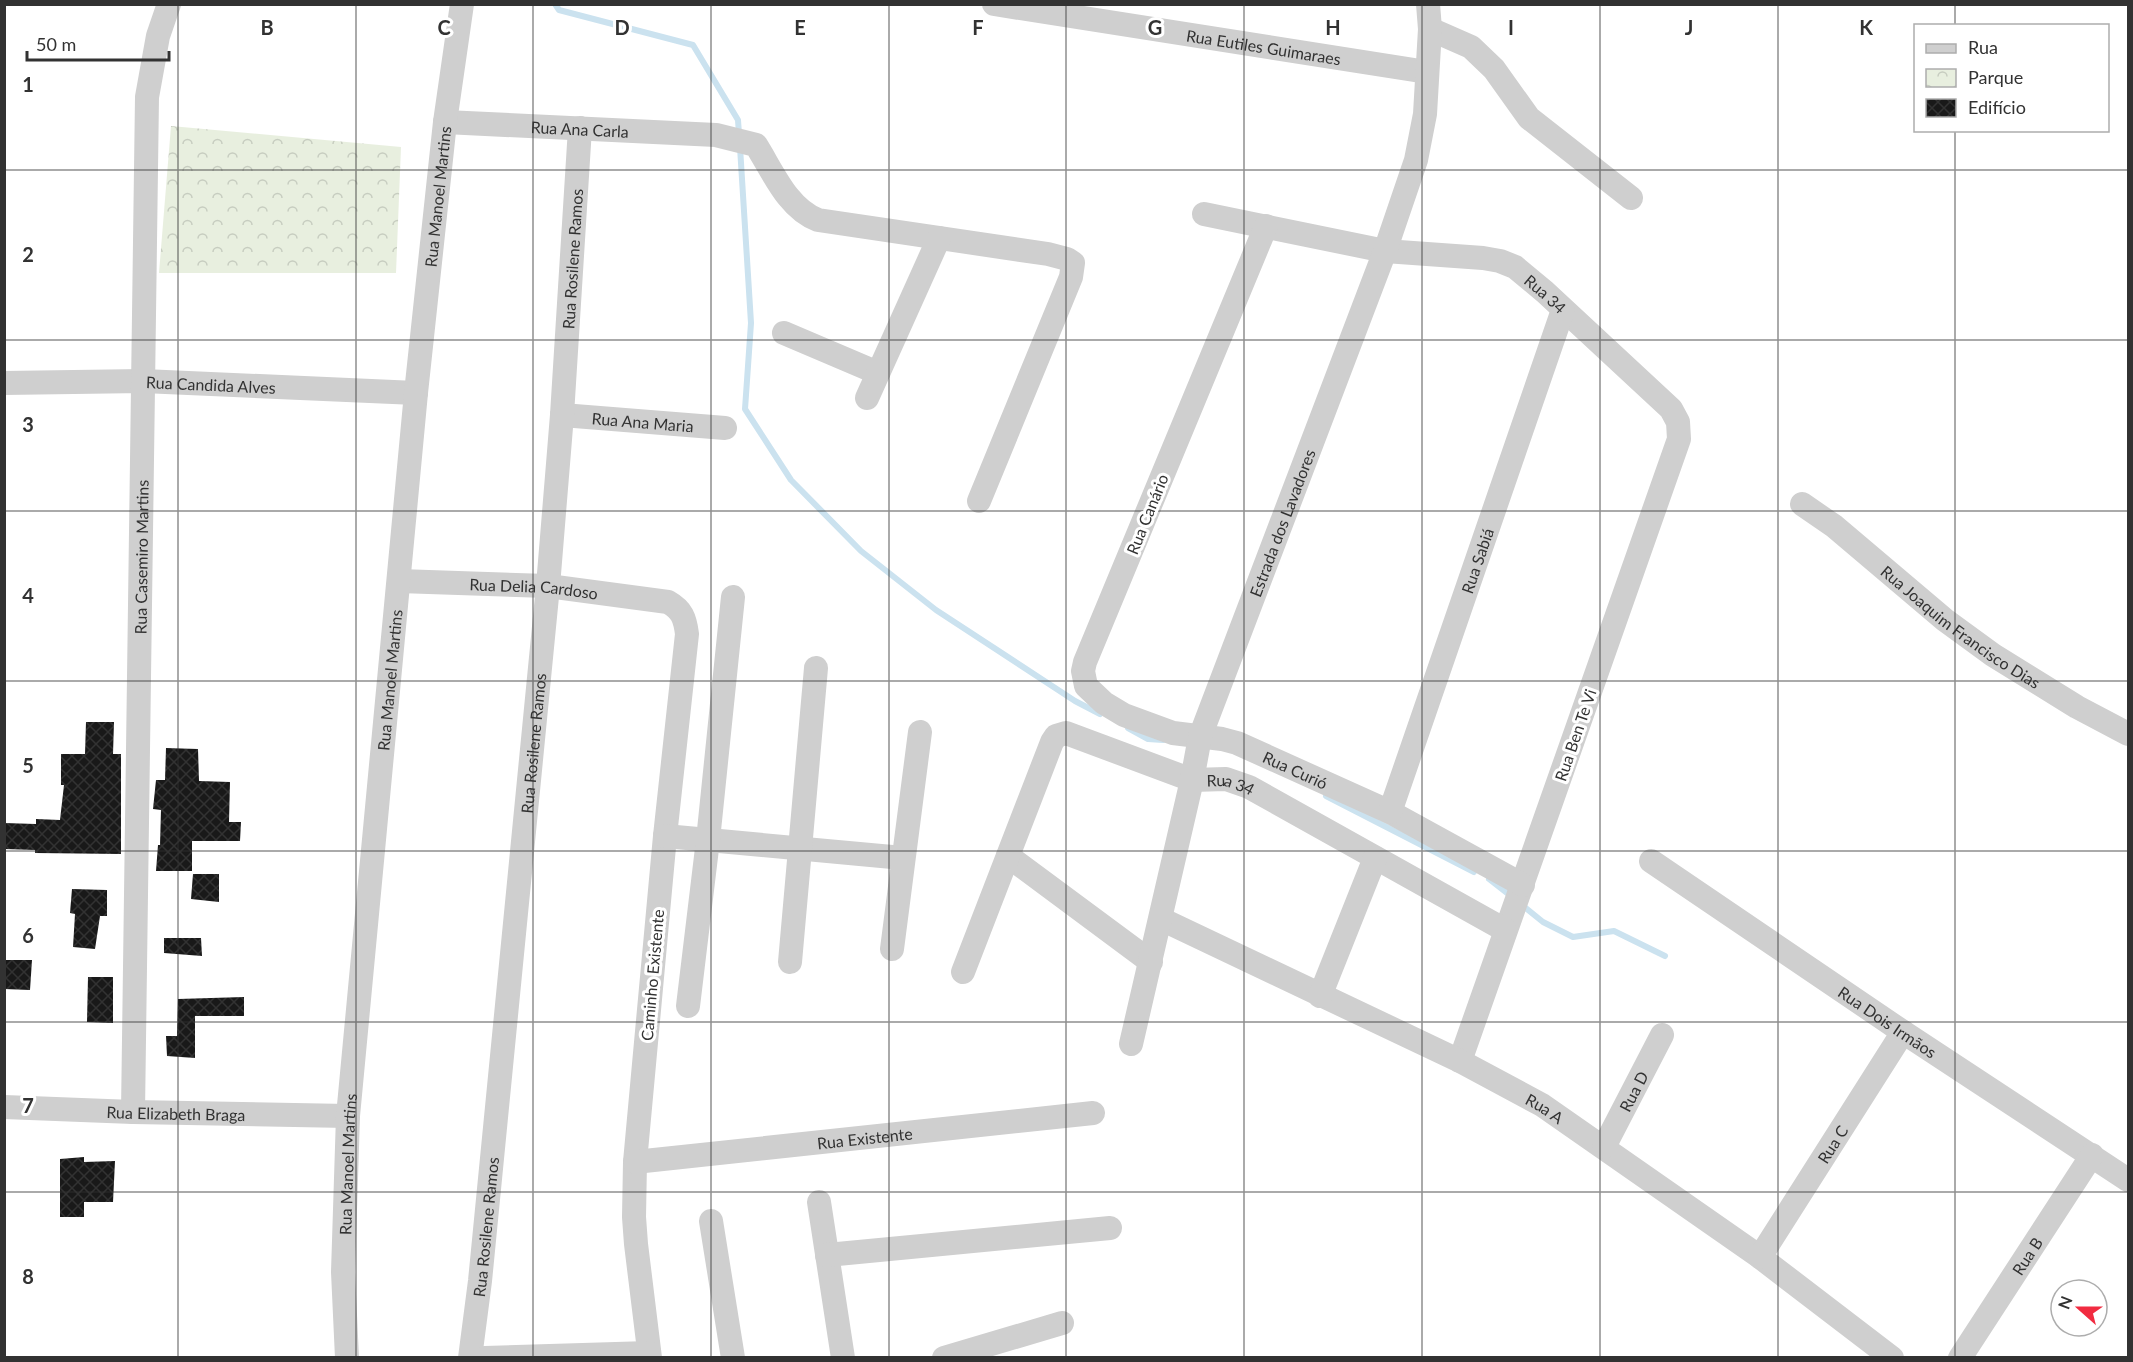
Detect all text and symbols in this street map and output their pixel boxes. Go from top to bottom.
text: B [260,15,274,39]
text: C [437,15,451,39]
text: D [614,15,630,39]
text: E [794,15,806,39]
text: F [972,15,984,39]
text: G [1148,15,1162,39]
text: H [1325,15,1341,39]
text: I [1508,15,1514,39]
text: J [1685,15,1693,39]
text: K [1859,15,1873,39]
scale bar [27,24,170,62]
legend [1914,24,2109,132]
street label: Rua Eutiles Guimaraes [1185,25,1342,68]
text: 50 m [36,33,76,55]
text: Rua [1968,36,1998,58]
text: Parque [1968,66,2023,88]
text: 1 [22,72,34,96]
text: Edifício [1968,96,2026,118]
street label: Rua Ana Carla [530,117,629,140]
street label: Rua Manoel Martins [420,125,454,268]
street label: Rua Rosilene Ramos [558,188,586,330]
text: 2 [22,242,34,266]
street label: Rua 34 [1521,270,1571,317]
street label: Rua Candida Alves [146,372,276,396]
street label: Rua Ana Maria [591,408,694,435]
text: 3 [22,412,34,436]
street label: Estrada dos Lavadores [1245,446,1318,599]
street label: Rua Canário [1122,471,1172,557]
street label: Rua Casemiro Martins [130,480,151,634]
street label: Rua Sabiá [1457,525,1497,596]
street label: Rua Joaquim Francisco Dias [1878,561,2044,692]
street label: Rua Delia Cardoso [469,574,599,602]
text: 4 [22,583,34,607]
street label: Rua Manoel Martins [373,609,405,752]
street label: Rua Rosilene Ramos [516,672,549,814]
street label: Rua Ben Te Vi [1550,687,1600,783]
street label: Rua Curió [1260,747,1331,792]
text: 5 [22,753,34,777]
street label: Rua 34 [1206,770,1258,798]
street label: Caminho Existente [637,909,667,1041]
text: 6 [22,923,34,947]
street label: Rua Dois Irmãos [1835,982,1940,1061]
street label: Rua D [1615,1068,1651,1114]
street label: Rua A [1523,1089,1568,1127]
street label: Rua Manoel Martins [335,1092,360,1235]
text: 7 [22,1093,34,1117]
street label: Rua Elizabeth Braga [106,1101,246,1124]
street label: Rua C [1813,1121,1851,1166]
street label: Rua Existente [816,1123,913,1152]
street label: Rua Rosilene Ramos [469,1156,502,1298]
street label: Rua B [2007,1233,2046,1278]
text: 8 [22,1264,34,1288]
north arrow [2049,1278,2109,1338]
text: N [2053,1293,2076,1312]

